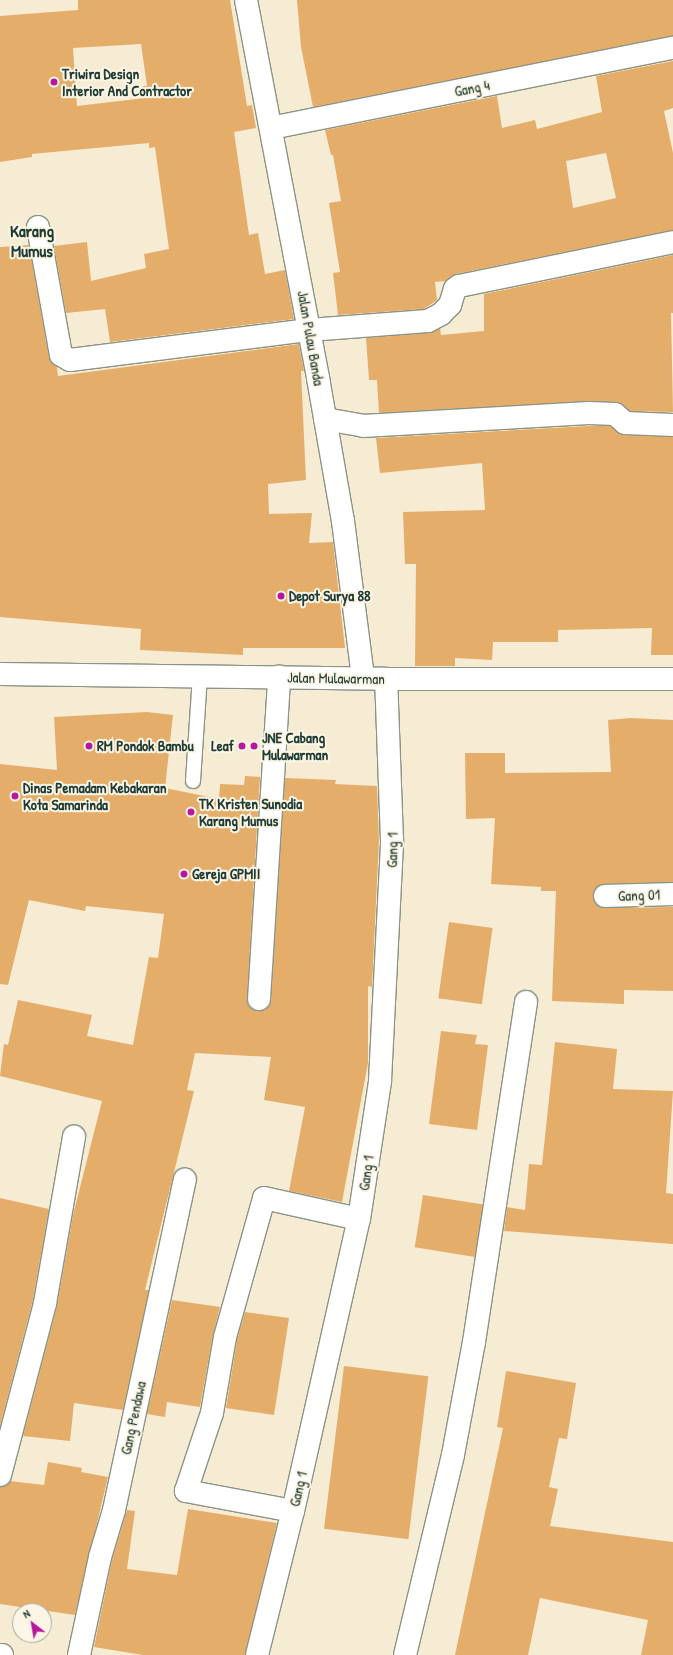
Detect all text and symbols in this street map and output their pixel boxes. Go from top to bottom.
place label: Triwira Design Interior And Contractor [62,64,192,99]
street label: Gang 4 [453,76,491,100]
marker: Triwira Design Interior And Contractor [49,77,59,87]
district label: Karang Mumus [10,221,54,261]
street label: Jalan Pulau Banda [294,289,328,387]
place label: Depot Surya 88 [289,587,370,605]
marker: Depot Surya 88 [276,591,286,601]
street label: Jalan Mulawarman [287,668,385,688]
place label: JNE Cabang Mulawarman [262,728,328,763]
place label: RM Pondok Bambu [97,737,194,755]
place label: Leaf [211,737,234,755]
marker: RM Pondok Bambu [84,741,94,751]
marker: Leaf [237,741,247,751]
marker: JNE Cabang Mulawarman [249,741,259,751]
place label: Dinas Pemadam Kebakaran Kota Samarinda [23,778,166,813]
marker: Dinas Pemadam Kebakaran Kota Samarinda [10,791,20,801]
place label: TK Kristen Sunodia Karang Mumus [199,794,302,829]
marker: TK Kristen Sunodia Karang Mumus [186,807,196,817]
street label: Gang 1 [383,832,401,868]
place label: Gereja GPMII [192,865,260,883]
marker: Gereja GPMII [179,869,189,879]
street label: Gang 01 [618,885,660,905]
street label: Gang 1 [355,1154,377,1192]
street label: Gang Pendawa [116,1380,150,1456]
street label: Gang 1 [285,1470,311,1508]
north arrow [12,1603,52,1643]
text: N [20,1606,32,1621]

